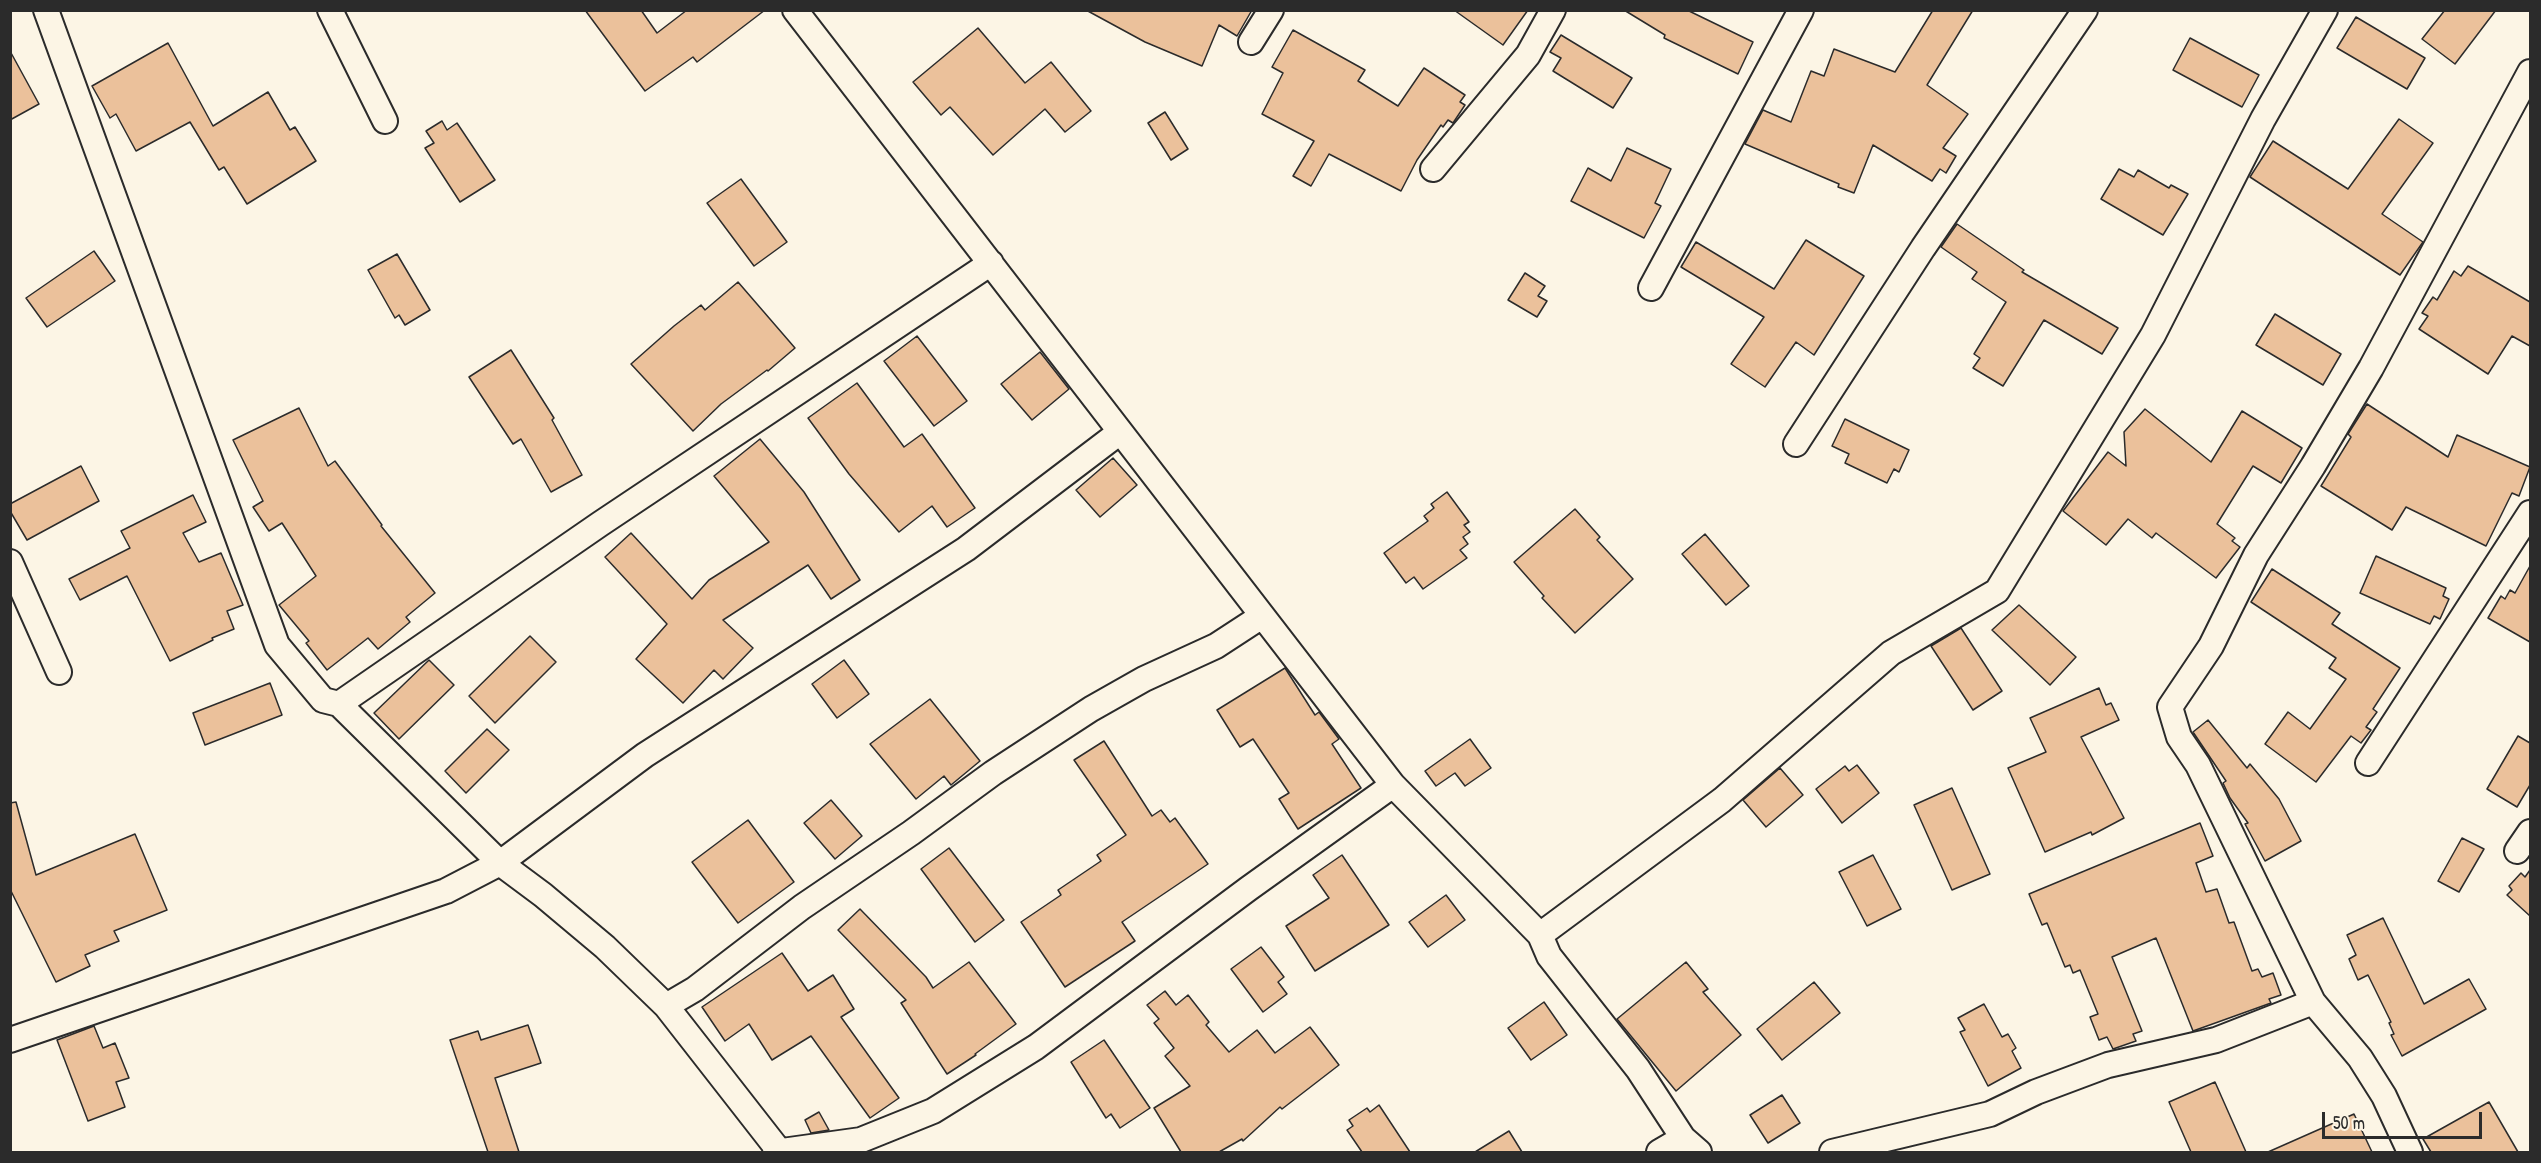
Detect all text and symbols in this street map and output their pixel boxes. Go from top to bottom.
scale bar [2325,1100,2486,1138]
text: 50 m [2333,1110,2365,1135]

